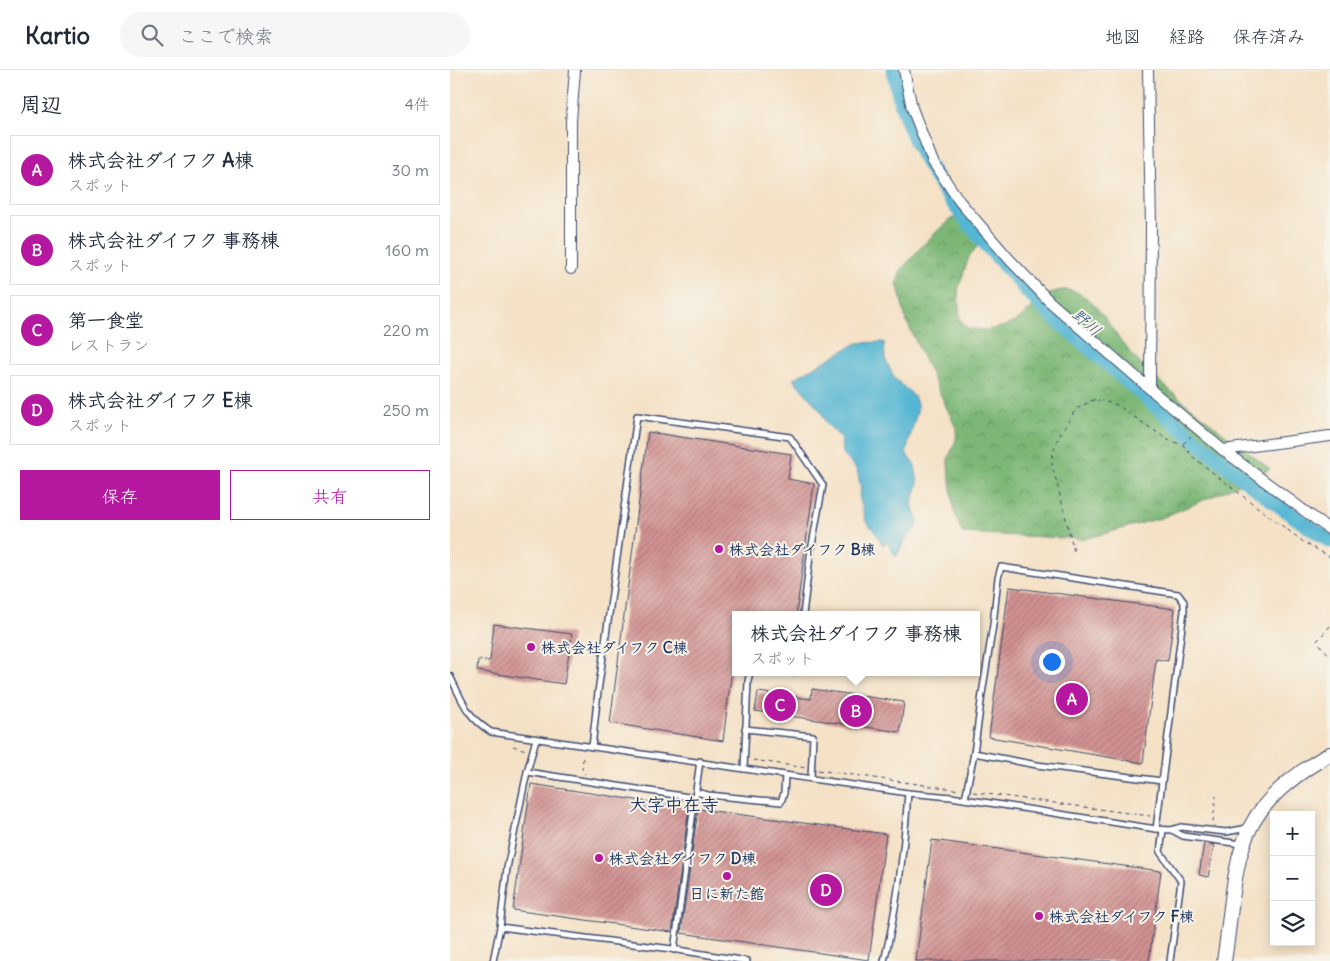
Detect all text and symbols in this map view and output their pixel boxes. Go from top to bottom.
search box [120,12,470,57]
text: Kartio [25,20,90,50]
icon: search [138,21,166,49]
text: ここで検索 [178,24,273,48]
text: 地図 [1105,25,1141,48]
text: 経路 [1169,25,1205,48]
text: 保存済み [1233,25,1305,48]
text: 周辺 [20,91,62,118]
text: 4件 [405,94,430,114]
text: 株式会社ダイフク A棟 [68,148,253,172]
text: A [32,160,42,180]
text: 30 m [392,160,429,180]
text: スポット [68,175,132,195]
text: 株式会社ダイフク 事務棟 [68,228,279,252]
text: B [32,240,42,260]
text: 160 m [385,240,429,260]
text: スポット [68,255,132,275]
water label: 野川 [1068,304,1106,340]
text: 第一食堂 [68,308,144,332]
text: C [32,320,42,340]
text: 220 m [383,320,429,340]
text: レストラン [68,335,149,355]
text: 株式会社ダイフク E棟 [68,388,252,412]
text: D [31,400,43,420]
text: 250 m [383,400,429,420]
text: スポット [68,415,132,435]
button: 保存 [20,470,220,520]
button: 共有 [230,470,430,520]
place label: 株式会社ダイフク B棟 [729,540,876,559]
marker: 株式会社ダイフク B棟 [713,543,725,555]
popup [732,611,980,676]
text: 株式会社ダイフク 事務棟 [750,621,962,645]
place label: 株式会社ダイフク C棟 [541,638,688,657]
marker: 株式会社ダイフク C棟 [525,641,537,653]
text: スポット [750,648,814,668]
your location [1039,649,1065,675]
pin: A [1056,680,1088,718]
pin: C [764,686,796,724]
pin: B [840,692,872,730]
district label: 大字中在寺 [629,793,719,816]
map controls [1270,811,1315,946]
button: + [1270,811,1315,856]
place label: 株式会社ダイフク D棟 [609,849,756,868]
marker: 株式会社ダイフク D棟 [593,852,605,864]
button: − [1270,856,1315,901]
marker: 日に新た館 [721,870,733,882]
pin: D [810,871,842,909]
place label: 日に新た館 [689,884,765,903]
button: layers [1270,901,1315,946]
place label: 株式会社ダイフク F棟 [1049,907,1194,926]
marker: 株式会社ダイフク F棟 [1033,910,1045,922]

